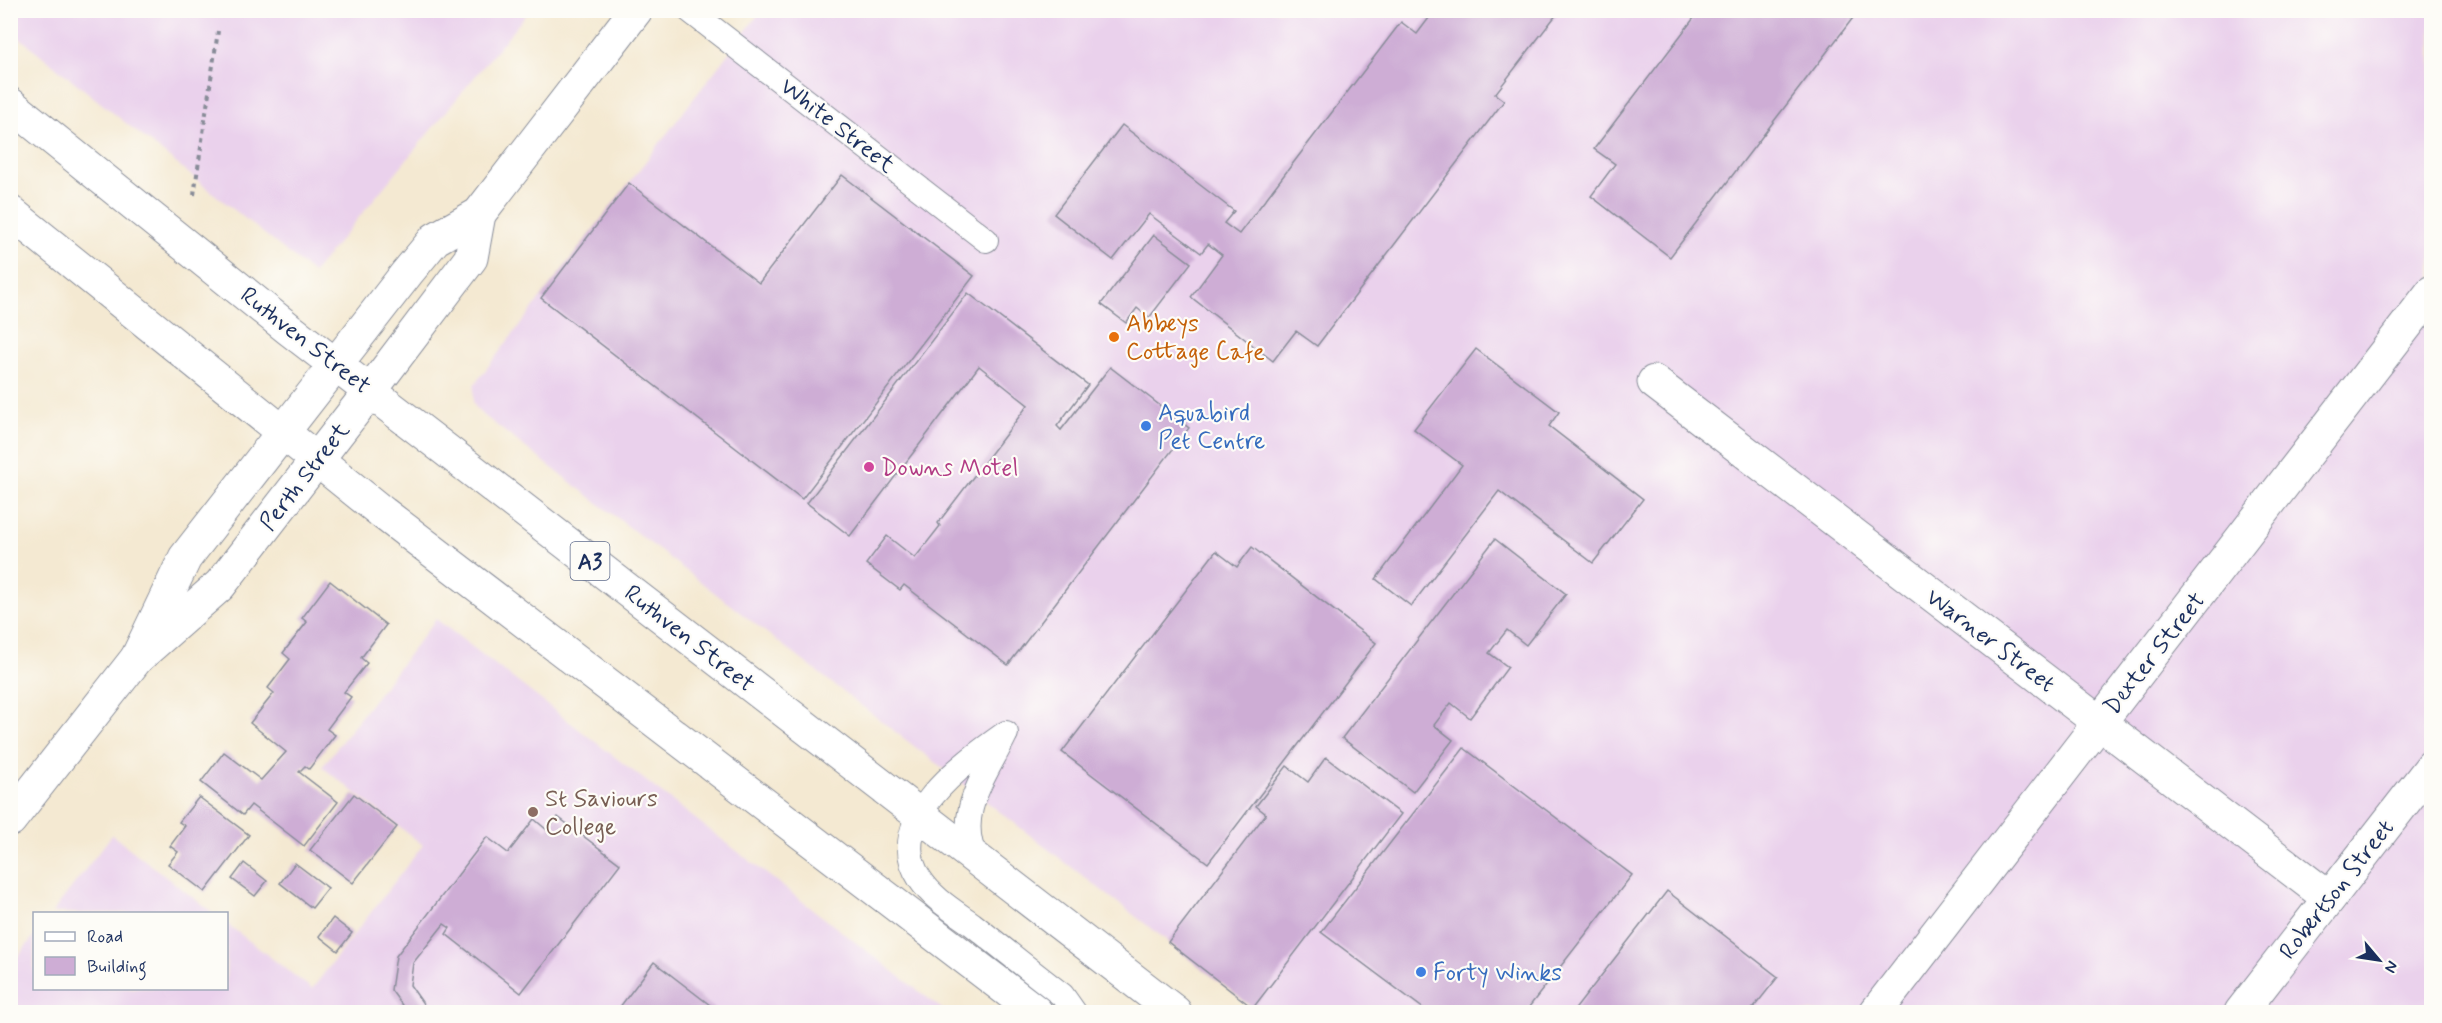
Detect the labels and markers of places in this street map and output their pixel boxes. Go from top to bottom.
place label: Abbeys Cottage Cafe [1126,309,1265,368]
marker: Abbeys Cottage Cafe [1107,330,1121,344]
place label: Aquabird Pet Centre [1158,398,1265,457]
marker: Aquabird Pet Centre [1139,419,1153,433]
place label: Downs Motel [881,453,1018,484]
marker: Downs Motel [862,460,876,474]
place label: St Saviours College [545,784,658,843]
marker: St Saviours College [526,805,540,819]
place label: Forty Winks [1433,958,1562,989]
marker: Forty Winks [1414,965,1428,979]

